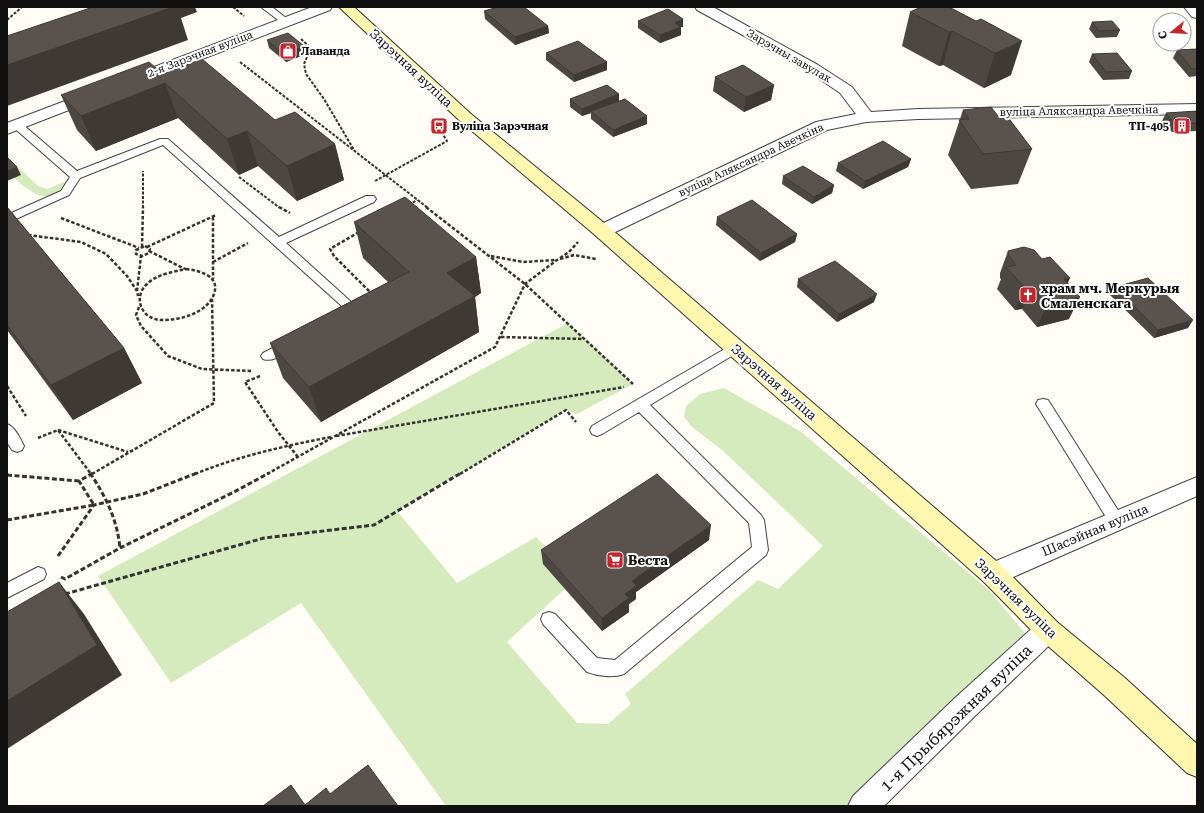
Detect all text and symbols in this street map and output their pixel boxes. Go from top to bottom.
north arrow [1152,12,1192,52]
street label: Зарэчная вуліца [366,26,456,110]
street label: Зарэчны завулак [744,26,834,86]
street label: 2-я Зарэчная вуліца [146,28,254,80]
text: С [1156,29,1170,41]
shop icon: Лаванда [278,41,298,61]
place label: Лаванда [301,45,351,58]
street label: вуліца Аляксандра Авечкіна [1000,103,1159,119]
bus stop icon: Вуліца Зарэчная [429,116,449,136]
building icon: ТП-405 [1172,116,1192,136]
place label: Вуліца Зарэчная [452,120,549,133]
place label: ТП-405 [1128,120,1169,133]
street label: вуліца Аляксандра Авечкіна [676,121,826,199]
place label: храм мч. Меркурыя Смаленскага [1041,281,1180,311]
church icon: храм мч. Меркурыя Смаленскага [1018,285,1038,305]
street label: Зарэчная вуліца [728,341,820,423]
street label: Шасэйная вуліца [1040,501,1150,559]
supermarket icon: Веста [605,550,625,570]
place label: Веста [628,553,668,568]
street label: Зарэчная вуліца [972,555,1060,641]
street label: 1-я Прыбярэжная вуліца [876,640,1036,795]

